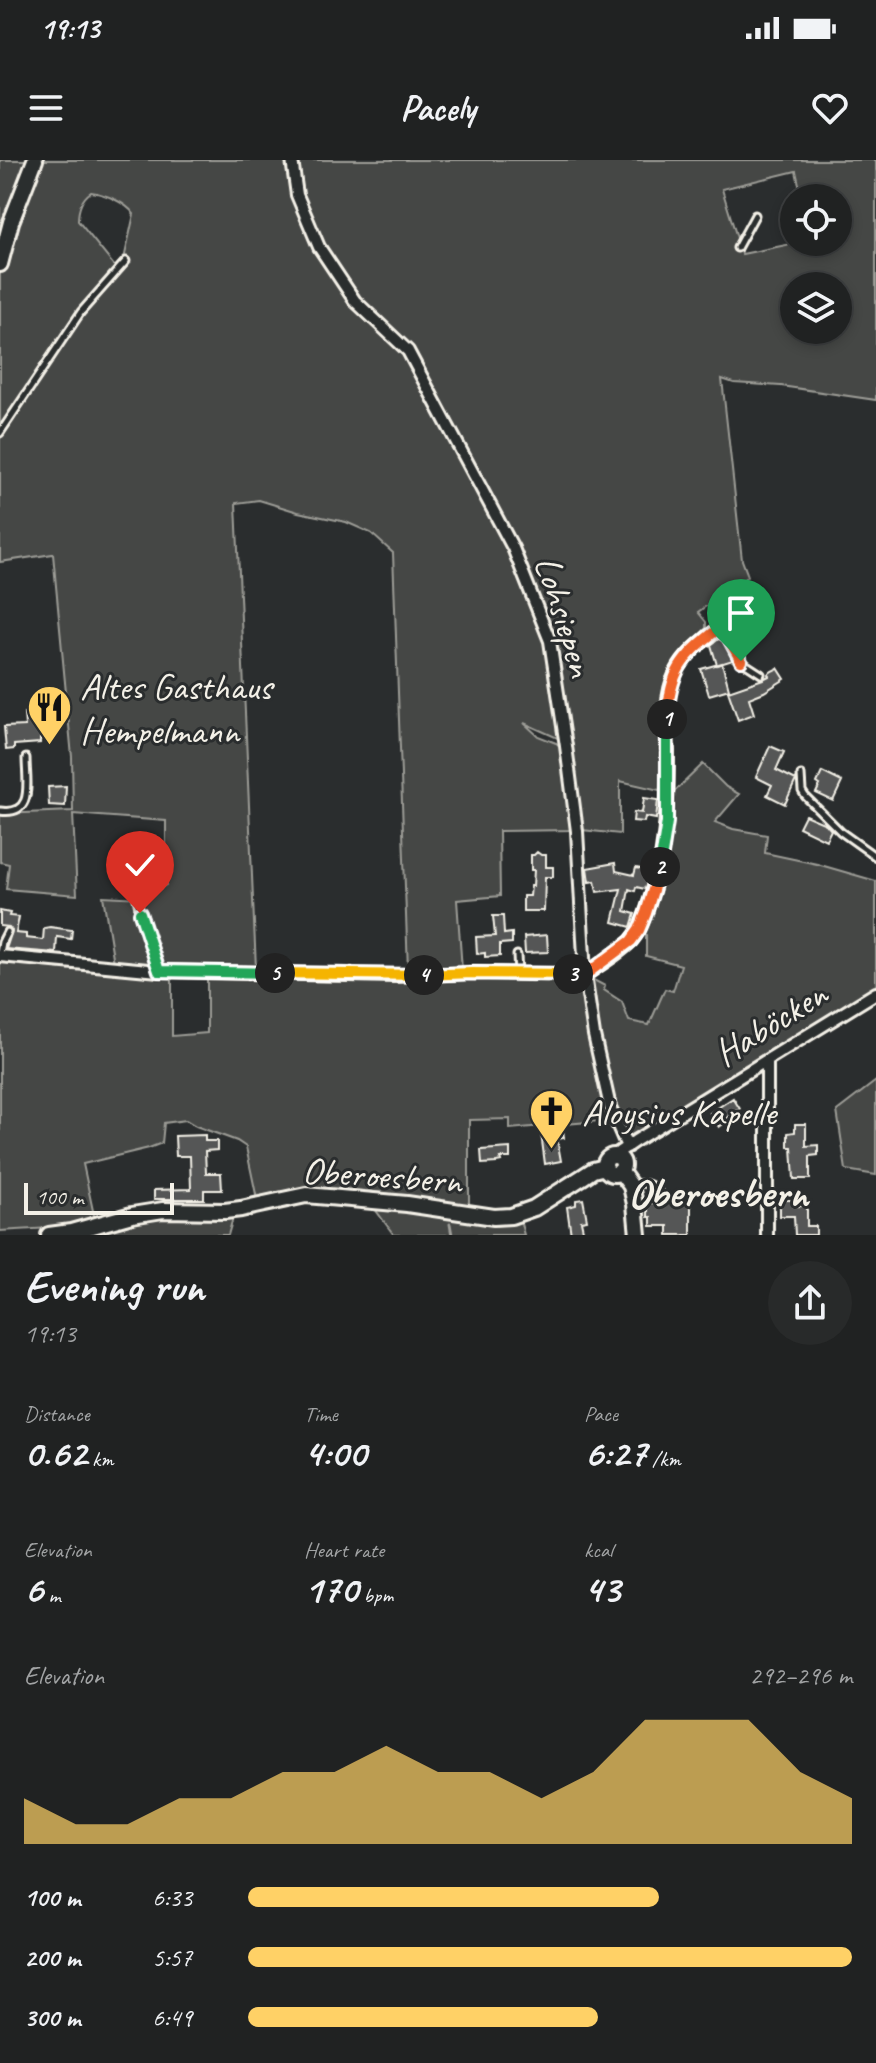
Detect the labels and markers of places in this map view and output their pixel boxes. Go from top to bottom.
pin [707,579,775,661]
place label: Altes Gasthaus Hempelmann [80,663,276,754]
restaurant icon: Altes Gasthaus Hempelmann [25,684,73,747]
pin: 1 [647,699,687,739]
pin [106,831,174,913]
pin: 2 [640,847,680,887]
pin: 5 [255,953,295,993]
pin: 3 [553,954,593,994]
pin: 4 [404,955,444,995]
church icon: Aloysius Kapelle [527,1088,575,1151]
place label: Aloysius Kapelle [582,1089,779,1136]

